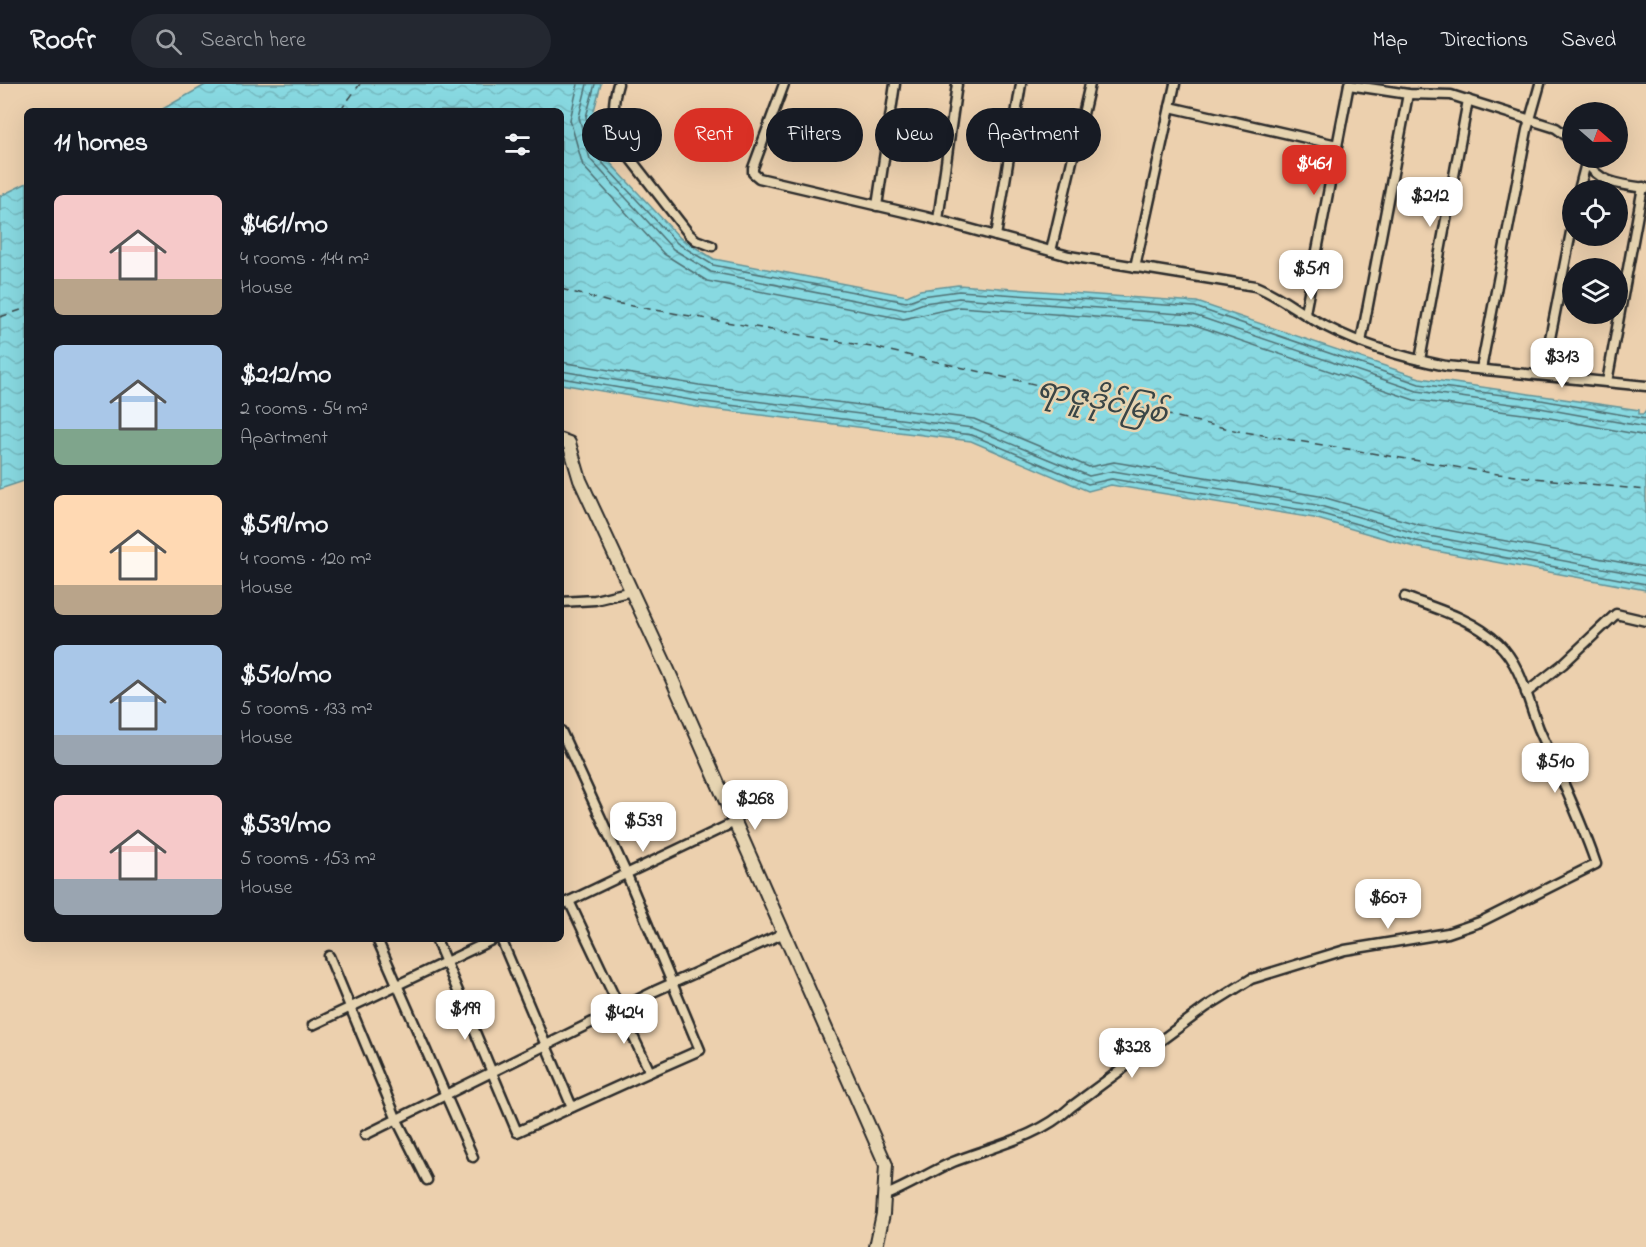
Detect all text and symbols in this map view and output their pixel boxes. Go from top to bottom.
search box [131,14,551,68]
text: Roofr [30,21,95,62]
icon: search [152,25,185,58]
text: Search here [200,25,306,57]
text: Map [1372,26,1408,56]
text: Directions [1441,26,1528,56]
text: Saved [1561,26,1616,56]
north arrow [1562,102,1628,168]
map controls [1562,102,1628,324]
chip: Buy [582,108,662,162]
chip: Rent [674,108,754,162]
chip: Filters [766,108,863,162]
chip: New [875,108,954,162]
chip: Apartment [966,108,1101,162]
text: 11 homes [54,125,148,163]
icon: filters [501,128,534,161]
pin: $461 [1278,145,1350,196]
text: $461 [1296,150,1332,179]
pin: $212 [1394,177,1466,228]
button: locate [1562,180,1628,246]
text: $212 [1411,182,1449,211]
text: $461/mo [240,207,328,245]
icon: home [102,219,174,291]
text: 4 rooms · 144 m² [240,245,370,274]
pin: $519 [1275,250,1347,301]
text: $519 [1293,255,1329,284]
button: layers [1562,258,1628,324]
text: House [240,274,293,303]
pin: $313 [1526,338,1598,389]
text: $313 [1545,343,1579,372]
text: $212/mo [240,357,332,395]
water label: ရာဇူဒိုင်မြစ် [1033,367,1173,437]
icon: home [102,369,174,441]
text: 2 rooms · 54 m² [240,395,368,424]
text: Apartment [240,424,328,453]
text: $519/mo [240,507,328,545]
icon: home [102,519,174,591]
text: 4 rooms · 120 m² [240,545,372,574]
text: House [240,574,293,603]
text: $510/mo [240,657,332,695]
icon: home [102,669,174,741]
text: 5 rooms · 133 m² [240,695,373,724]
text: House [240,724,293,753]
pin: $510 [1519,743,1591,794]
text: $510 [1536,748,1574,777]
pin: $268 [719,780,791,831]
text: $268 [736,785,774,814]
pin: $539 [607,802,679,853]
text: $539/mo [240,807,331,845]
text: $539 [624,807,662,836]
icon: home [102,819,174,891]
text: 5 rooms · 153 m² [240,845,376,874]
text: House [240,874,293,903]
pin: $607 [1352,879,1424,930]
text: $607 [1369,884,1407,913]
pin: $199 [429,990,501,1041]
pin: $424 [588,994,660,1045]
text: $199 [450,995,480,1024]
text: $424 [605,999,643,1028]
pin: $328 [1096,1028,1168,1079]
text: $328 [1113,1033,1151,1062]

